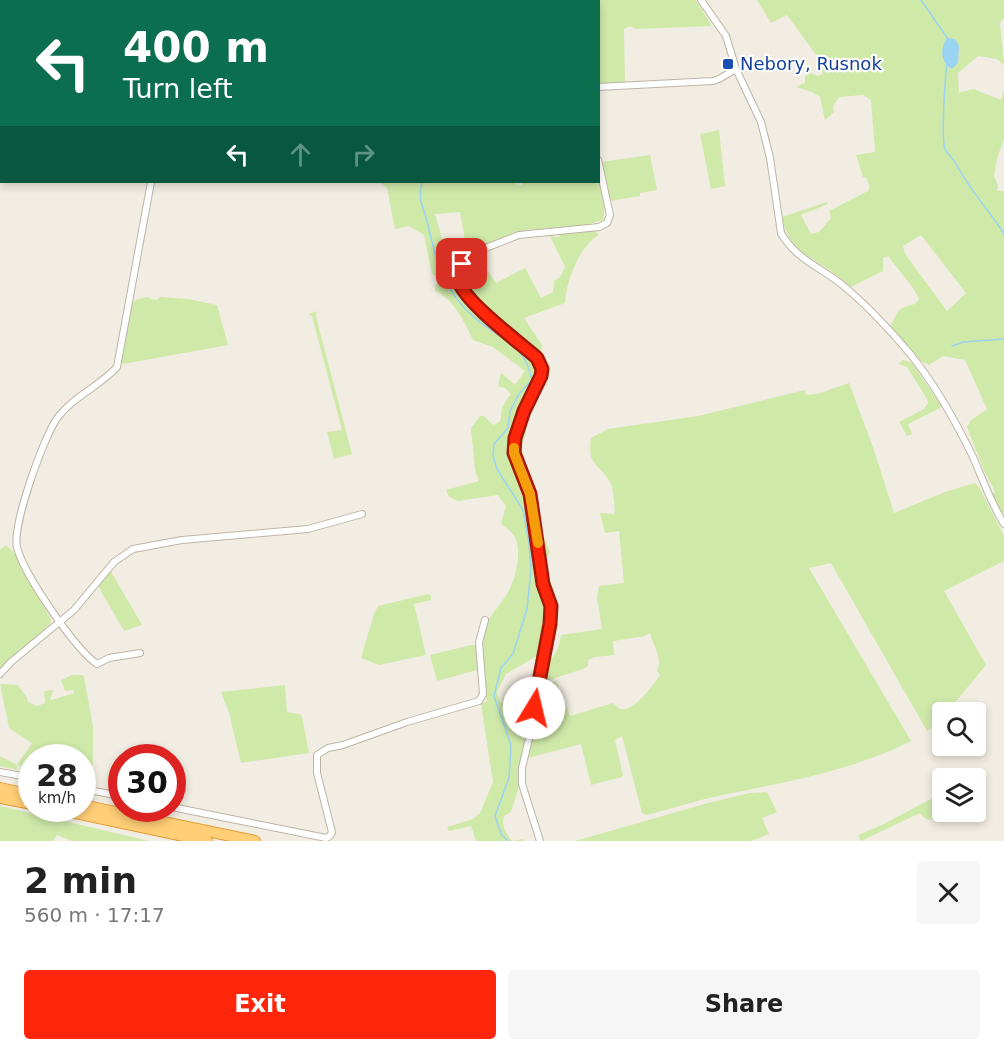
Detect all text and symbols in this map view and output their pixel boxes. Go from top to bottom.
text: 400 m [123,23,269,72]
icon: left [24,24,102,102]
place label: Nebory, Rusnok [740,53,882,74]
marker: Nebory, Rusnok [721,57,735,71]
text: Turn left [123,73,233,104]
icon: left [221,138,254,171]
icon: ahead [284,138,317,171]
icon: right [347,138,380,171]
pin [436,238,487,289]
icon: arrive [445,247,478,280]
position arrow [502,676,566,740]
map controls [932,702,986,822]
button: search [932,702,986,756]
speed limit sign: 30 [108,744,186,822]
text: 28 [36,758,78,793]
button: layers [932,768,986,822]
text: km/h [38,789,76,807]
text: 2 min [24,860,137,901]
button: close [917,861,980,924]
text: 560 m · 17:17 [24,903,165,927]
button: Exit [24,970,496,1039]
button: Share [508,970,980,1039]

